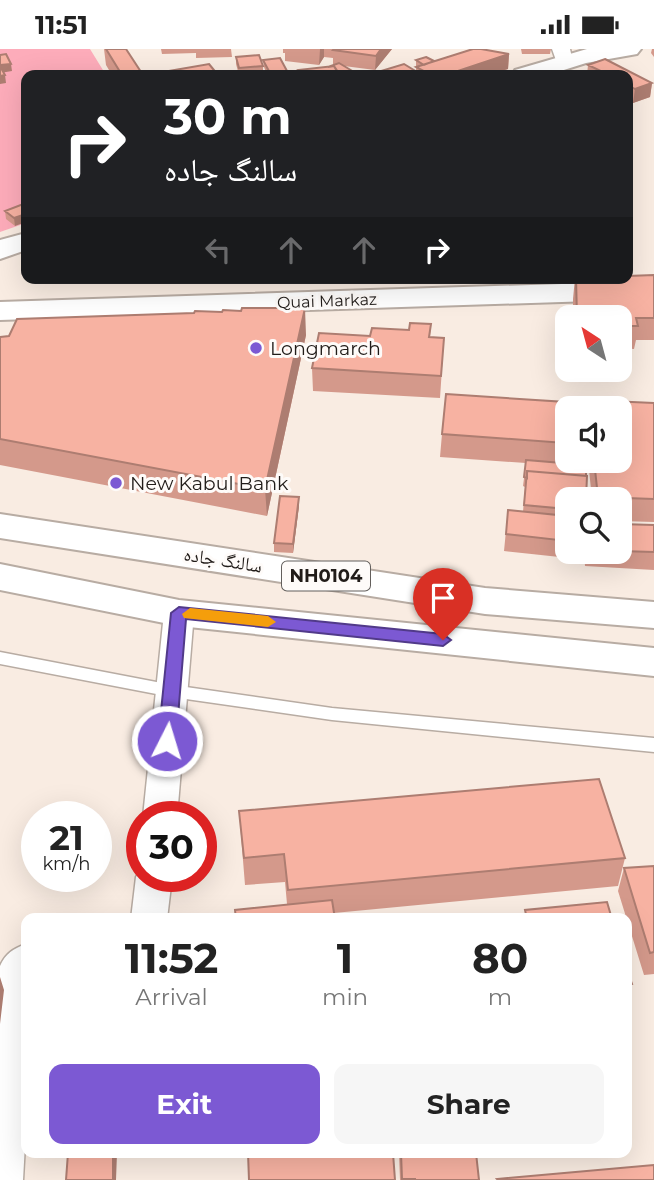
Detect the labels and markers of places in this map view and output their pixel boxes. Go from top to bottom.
place label: Longmarch [270,337,381,360]
marker: Longmarch [248,340,264,356]
place label: New Kabul Bank [130,472,289,495]
marker: New Kabul Bank [108,475,124,491]
pin [413,568,473,640]

